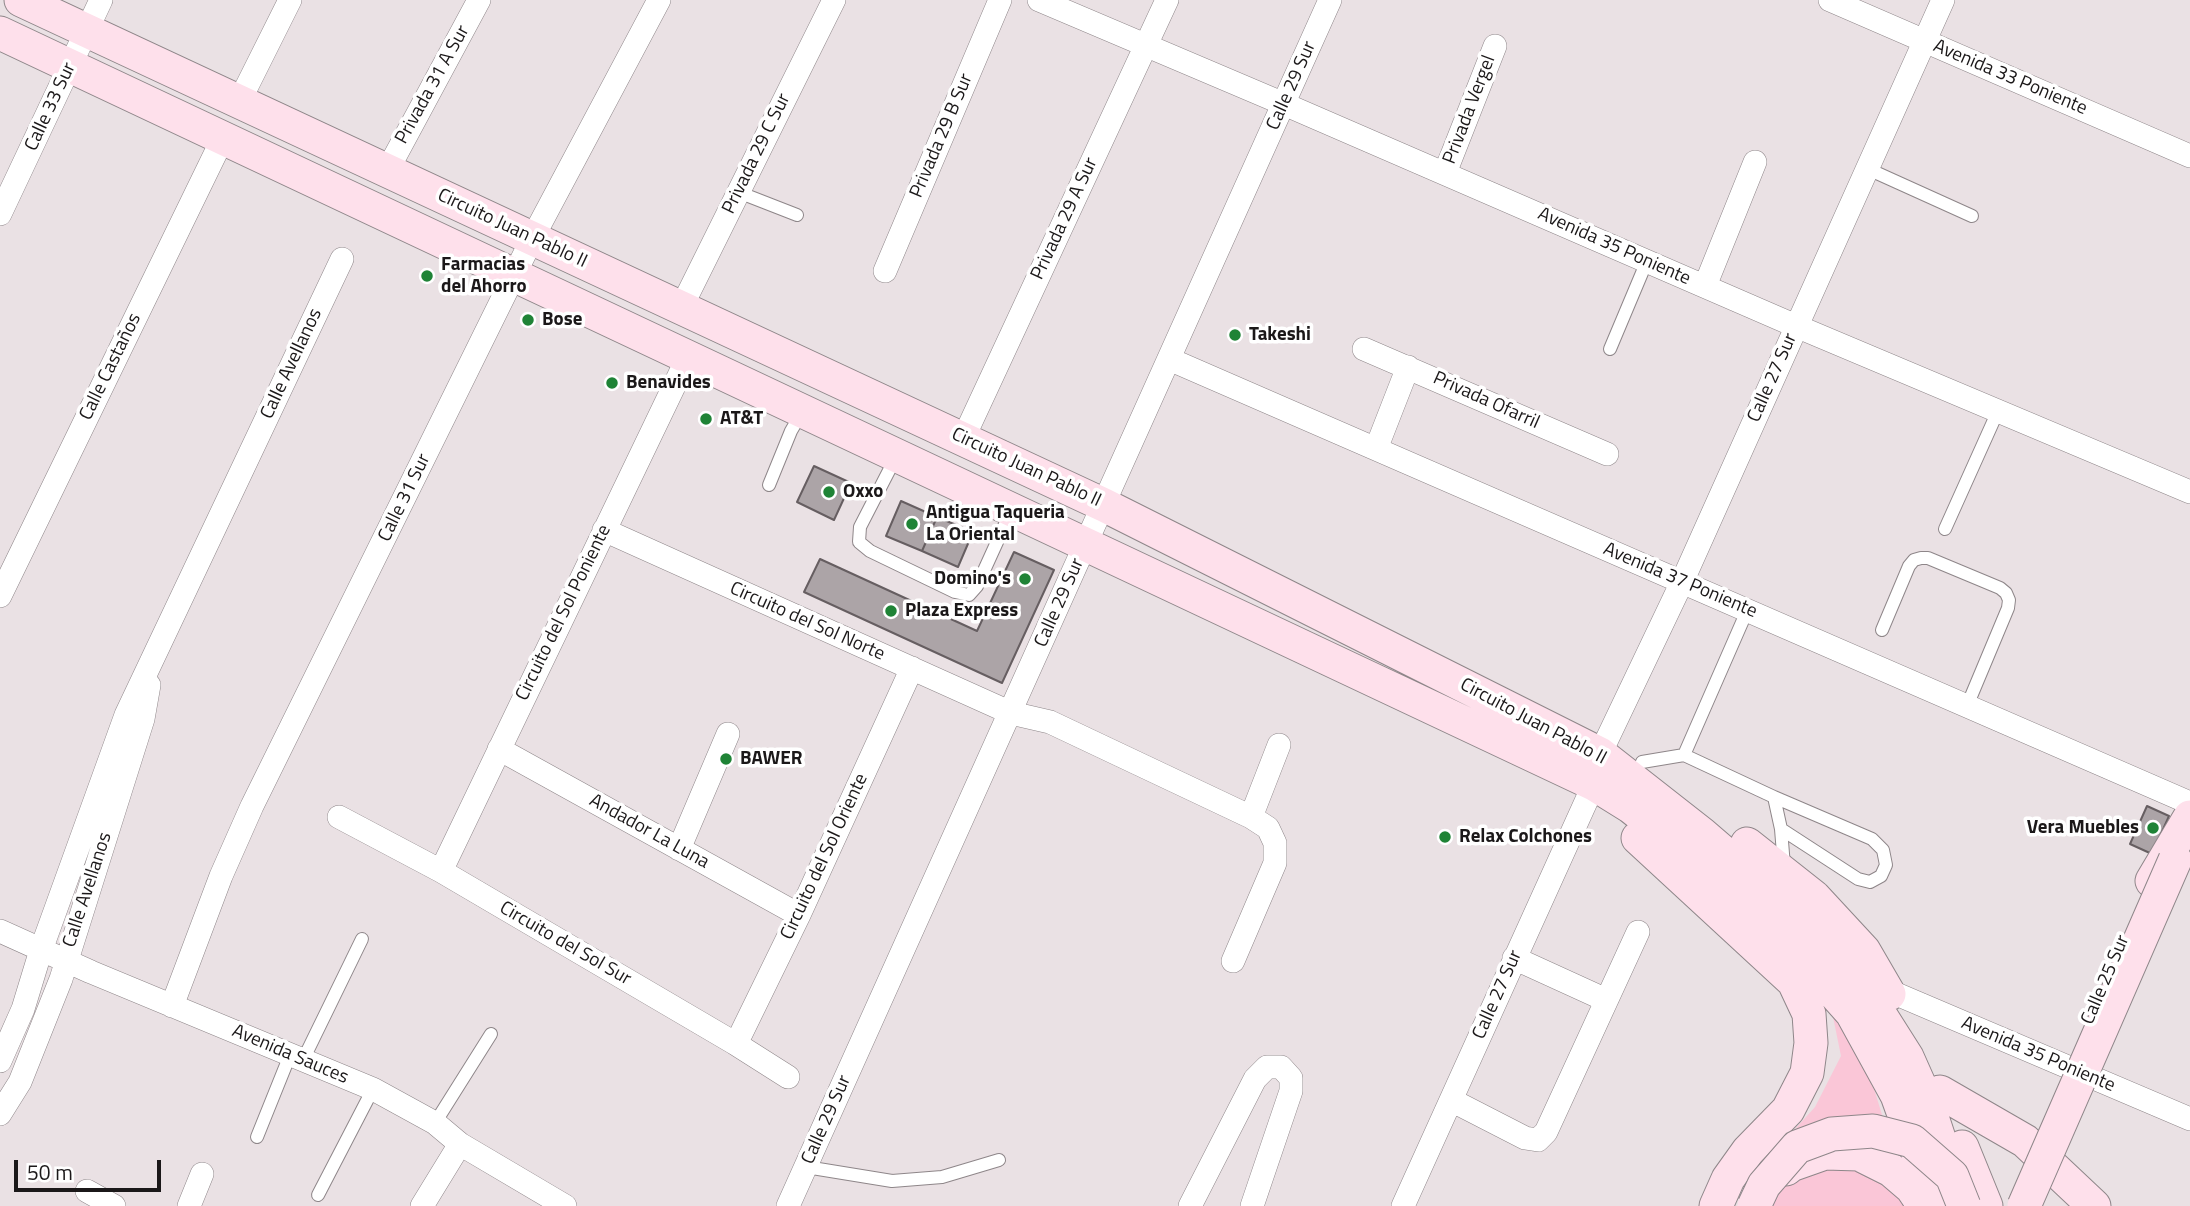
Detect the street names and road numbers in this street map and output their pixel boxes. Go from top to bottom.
street label: Privada 31 A Sur [391,22,475,148]
street label: Avenida 33 Poniente [1930,35,2090,121]
street label: Calle 29 Sur [1262,38,1322,134]
street label: Privada Vergel [1439,52,1501,168]
street label: Calle 33 Sur [21,59,81,155]
street label: Privada 29 B Sur [906,71,978,201]
street label: Privada 29 C Sur [718,90,796,218]
street label: Privada 29 A Sur [1027,154,1103,284]
street label: Circuito Juan Pablo II [434,184,590,274]
street label: Avenida 35 Poniente [1534,203,1694,291]
street label: Calle Avellanos [256,305,328,423]
street label: Calle Castaños [75,310,147,424]
street label: Calle 27 Sur [1743,330,1803,426]
street label: Privada Ofarril [1429,367,1543,435]
street label: Circuito Juan Pablo II [948,423,1104,513]
street label: Calle 31 Sur [374,450,436,546]
street label: Circuito del Sol Poniente [511,521,617,705]
street label: Avenida 37 Poniente [1600,538,1760,624]
street label: Calle 29 Sur [1030,555,1090,651]
street label: Circuito del Sol Norte [726,578,888,666]
street label: Circuito Juan Pablo II [1456,674,1610,770]
street label: Circuito del Sol Oriente [776,770,874,944]
street label: Andador La Luna [585,790,713,874]
street label: Calle Avellanos [59,830,117,950]
street label: Circuito del Sol Sur [495,897,635,991]
street label: Calle 25 Sur [2077,932,2135,1028]
street label: Calle 27 Sur [1468,947,1528,1043]
street label: Avenida 35 Poniente [1958,1012,2118,1098]
street label: Avenida Sauces [228,1020,352,1090]
street label: Calle 29 Sur [797,1072,857,1168]

